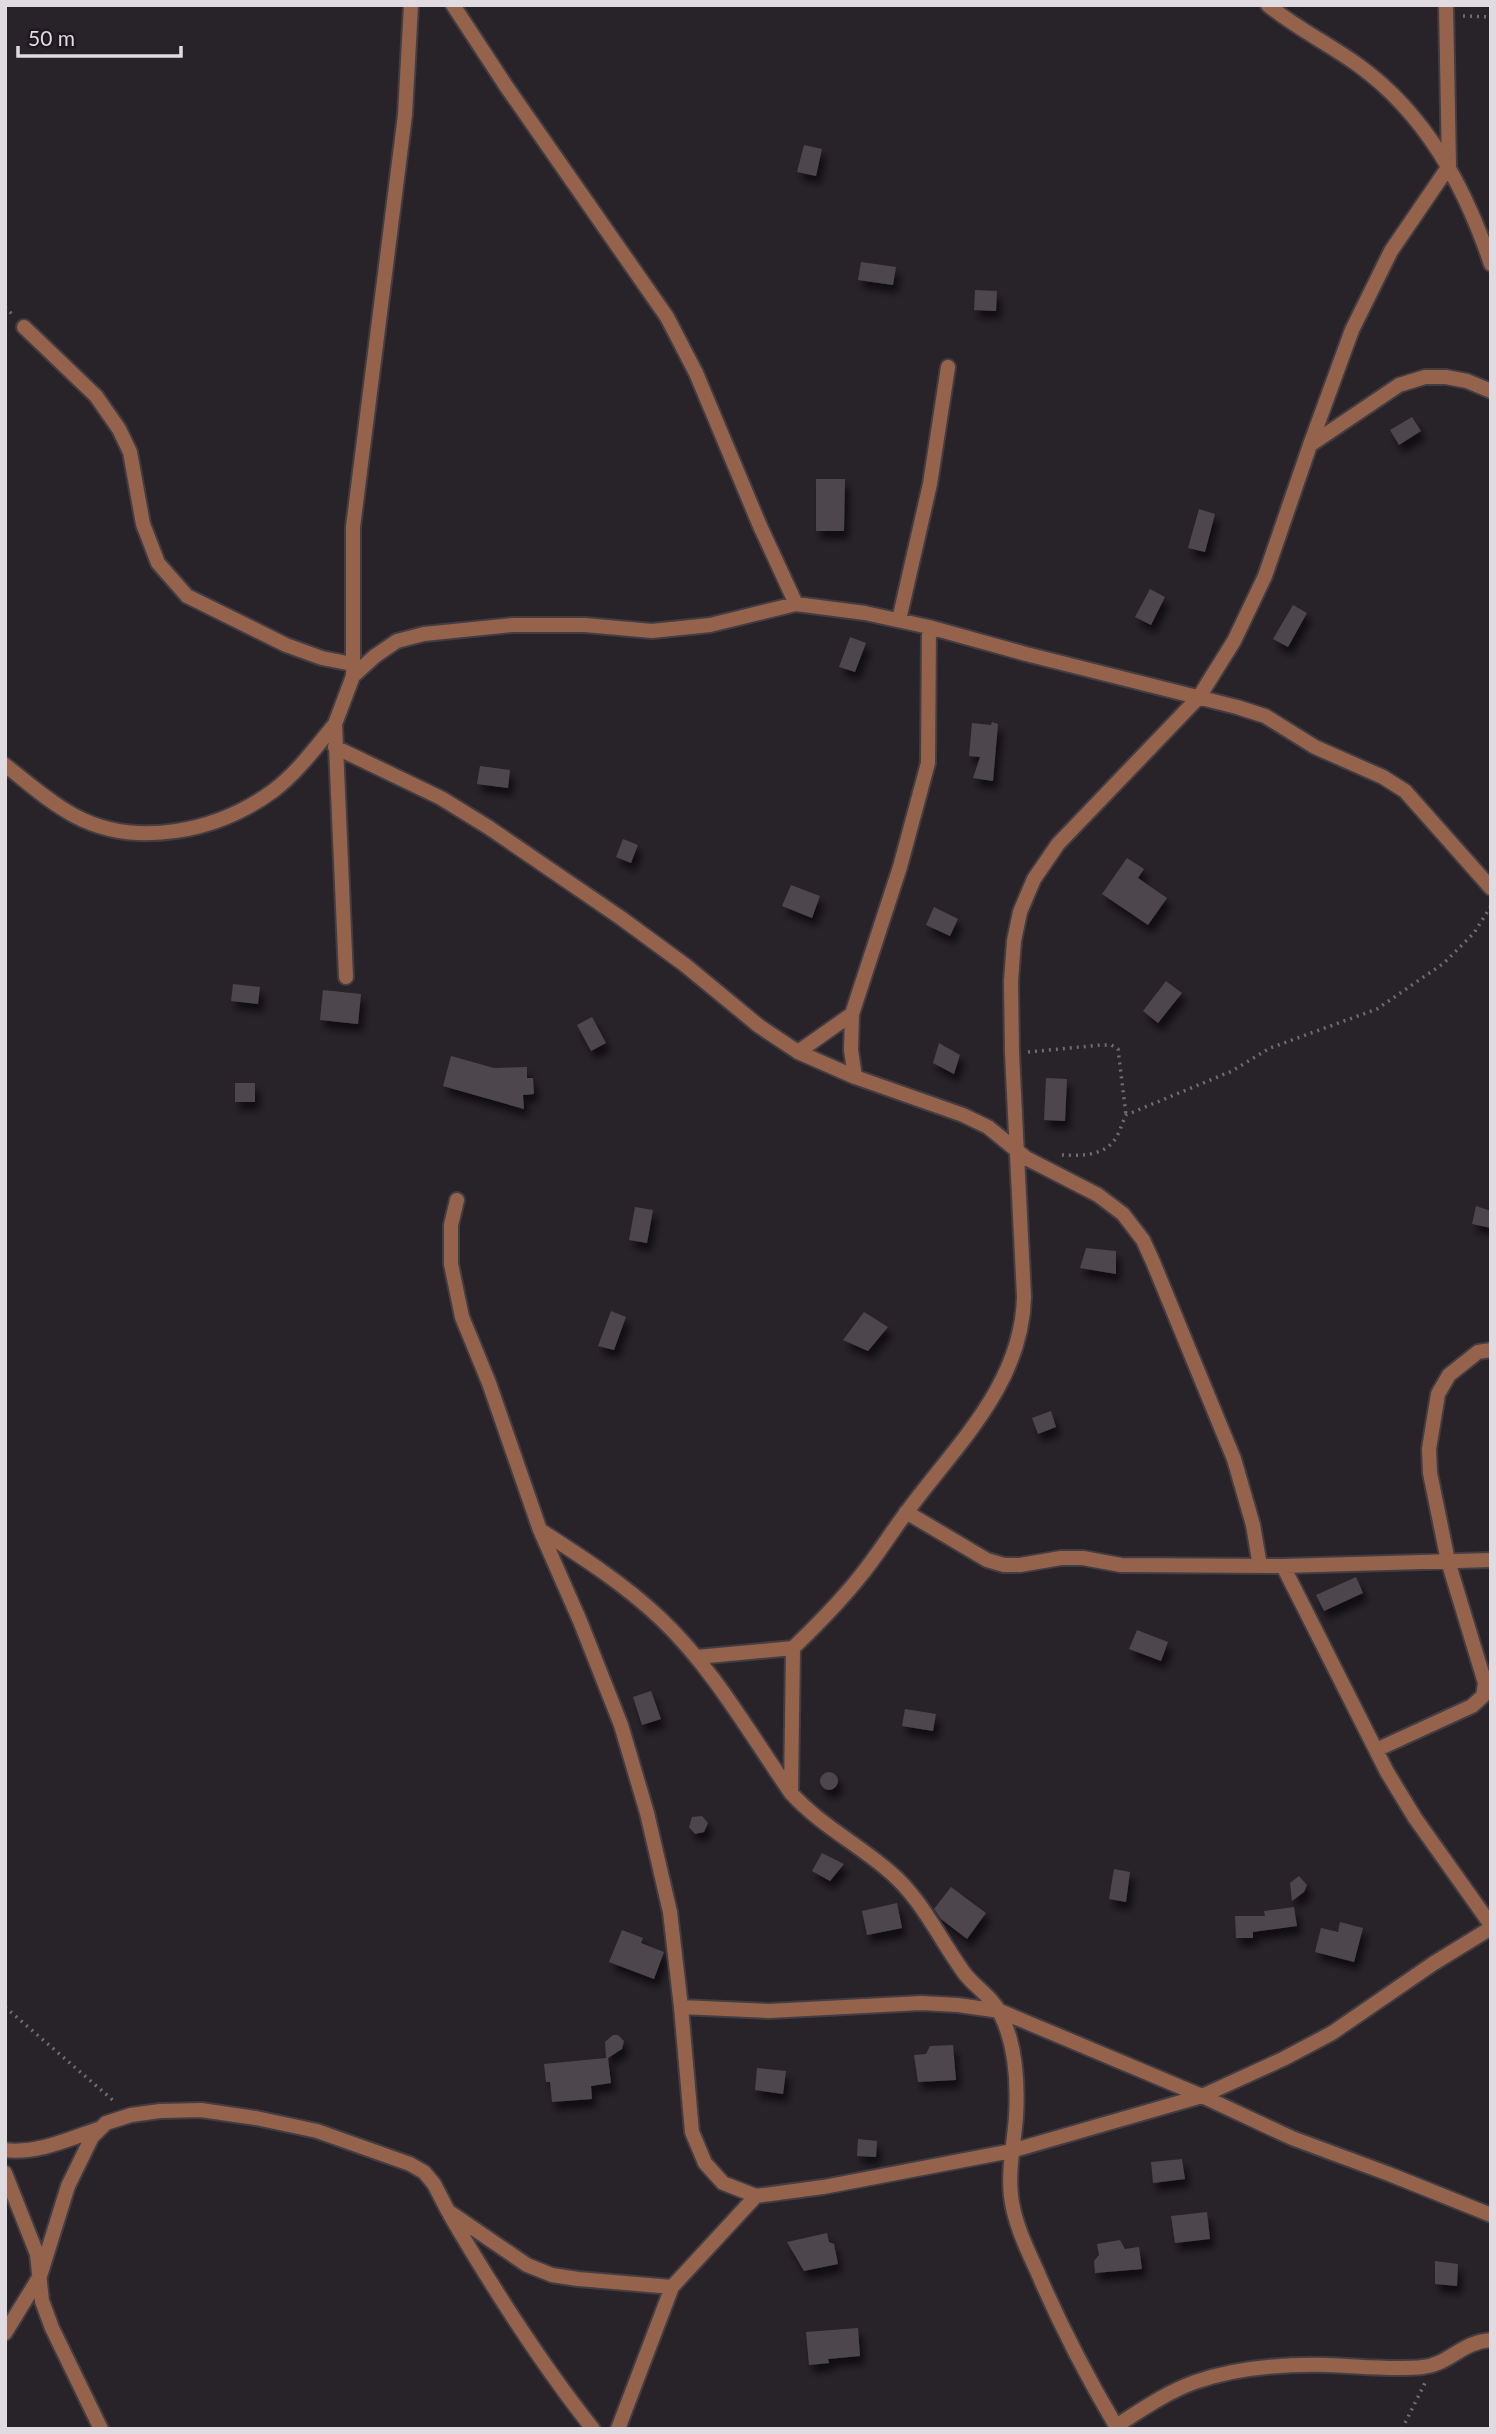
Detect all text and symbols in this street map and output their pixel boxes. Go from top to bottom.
scale bar [18,14,180,58]
text: 50 m [28,25,75,50]

